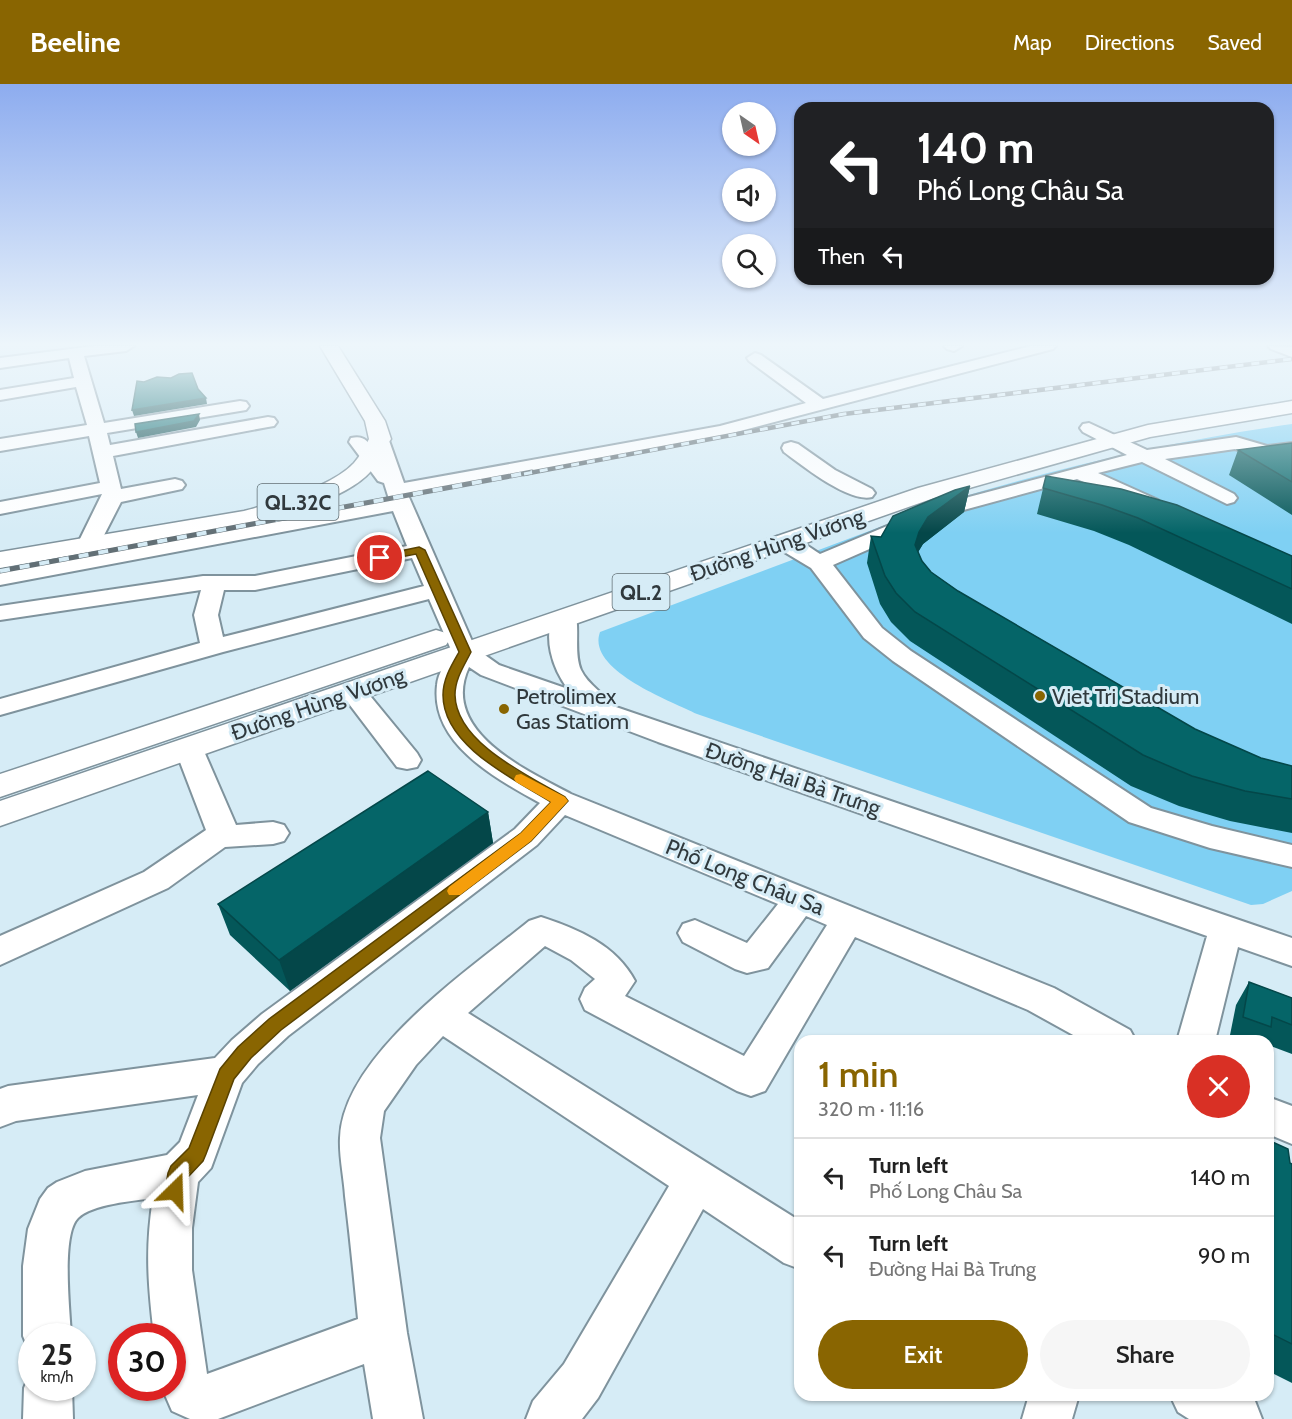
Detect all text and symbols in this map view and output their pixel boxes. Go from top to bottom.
text: Beeline [30,25,120,59]
text: Map [1013,30,1052,55]
text: Directions [1085,30,1174,55]
text: Saved [1207,30,1262,55]
north arrow [722,102,776,156]
map controls [722,102,776,288]
text: 140 m [917,122,1034,174]
icon: left [818,126,896,204]
button: sound [722,168,776,222]
text: Phố Long Châu Sa [917,174,1124,207]
button: search [722,234,776,288]
icon: left [877,240,910,273]
text: Then [818,243,865,270]
road number: QL.32C [258,484,338,520]
street label: Đường Hùng Vương [686,502,869,587]
pin [354,532,405,583]
icon: arrive [363,541,396,574]
road number: QL.2 [612,574,670,610]
street label: Đường Hùng Vương [227,661,410,746]
place label: Petrolimex Gas Statiom [516,683,629,735]
place label: Viet Tri Stadium [1052,683,1199,710]
marker: Viet Tri Stadium [1033,689,1047,703]
marker: Petrolimex Gas Statiom [497,702,511,716]
street label: Đường Hai Bà Trưng [702,736,885,822]
street label: Phố Long Châu Sa [662,833,829,921]
text: 1 min [818,1052,898,1096]
button: close [1187,1055,1250,1118]
text: 320 m · 11:16 [818,1097,924,1121]
text: Turn left [869,1152,948,1179]
position arrow [143,1159,207,1223]
icon: left [818,1161,851,1194]
text: 140 m [1191,1164,1250,1191]
text: Phố Long Châu Sa [869,1179,1022,1203]
text: Turn left [869,1230,948,1257]
icon: left [818,1239,851,1272]
text: 90 m [1198,1242,1250,1269]
text: Đường Hai Bà Trưng [869,1257,1036,1281]
button: Exit [818,1320,1028,1389]
button: Share [1040,1320,1250,1389]
speed limit sign: 30 [108,1323,186,1401]
text: 25 [41,1336,73,1373]
text: km/h [41,1368,73,1386]

